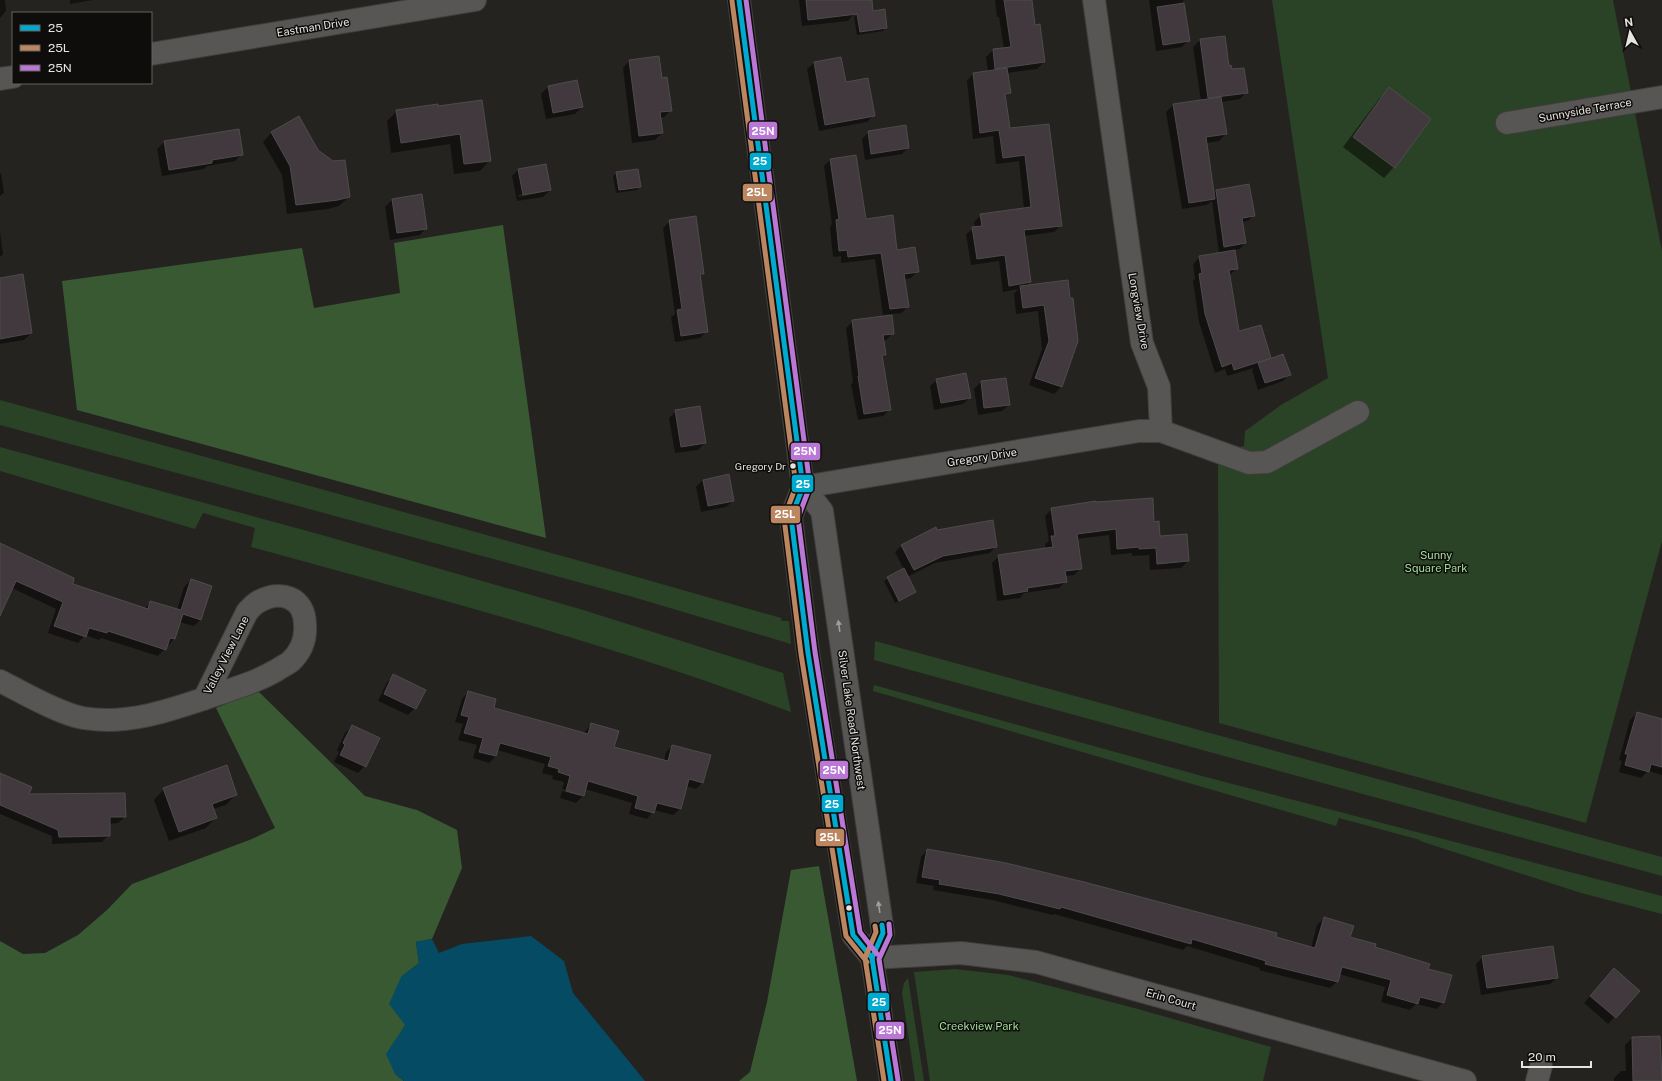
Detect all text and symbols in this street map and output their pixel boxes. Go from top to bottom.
legend [12,12,152,84]
north arrow [1610,12,1650,52]
street label: Eastman Drive [276,15,350,39]
text: N [1624,16,1634,29]
text: 25 [48,21,63,35]
text: 25L [48,41,70,55]
text: 25N [48,61,72,75]
street label: Sunnyside Terrace [1537,96,1633,124]
line badge: 25N [748,121,778,140]
text: 25N [751,125,775,137]
line badge: 25 [749,152,772,171]
text: 25 [753,155,767,167]
line badge: 25L [742,183,773,202]
text: 25L [747,186,767,198]
street label: Longview Drive [1126,272,1152,350]
line badge: 25N [790,442,821,461]
text: 25N [793,445,817,457]
street label: Gregory Drive [946,446,1018,468]
place label: Gregory Dr [735,460,786,472]
marker: Gregory Dr [788,461,798,471]
line badge: 25 [791,474,814,493]
text: 25 [796,478,810,490]
line badge: 25L [770,505,801,524]
text: 25L [775,508,795,520]
park label: Sunny Square Park [1405,549,1467,574]
street label: Valley View Lane [201,614,251,696]
one-way arrow [836,620,842,633]
street label: Silver Lake Road Northwest [836,649,868,791]
line badge: 25N [819,760,849,780]
text: 25N [822,764,846,776]
line badge: 25 [821,794,844,813]
text: 25 [825,798,839,810]
line badge: 25L [815,828,845,847]
text: 25L [820,831,840,843]
one-way arrow [876,901,882,914]
unlabelled marker [844,903,854,913]
street label: Erin Court [1145,986,1197,1012]
line badge: 25 [867,992,890,1012]
text: 25 [872,996,886,1008]
park label: Creekview Park [939,1020,1019,1032]
line badge: 25N [875,1021,905,1040]
text: 25N [878,1024,902,1036]
scale bar [1522,1043,1591,1069]
text: 20 m [1528,1050,1556,1064]

